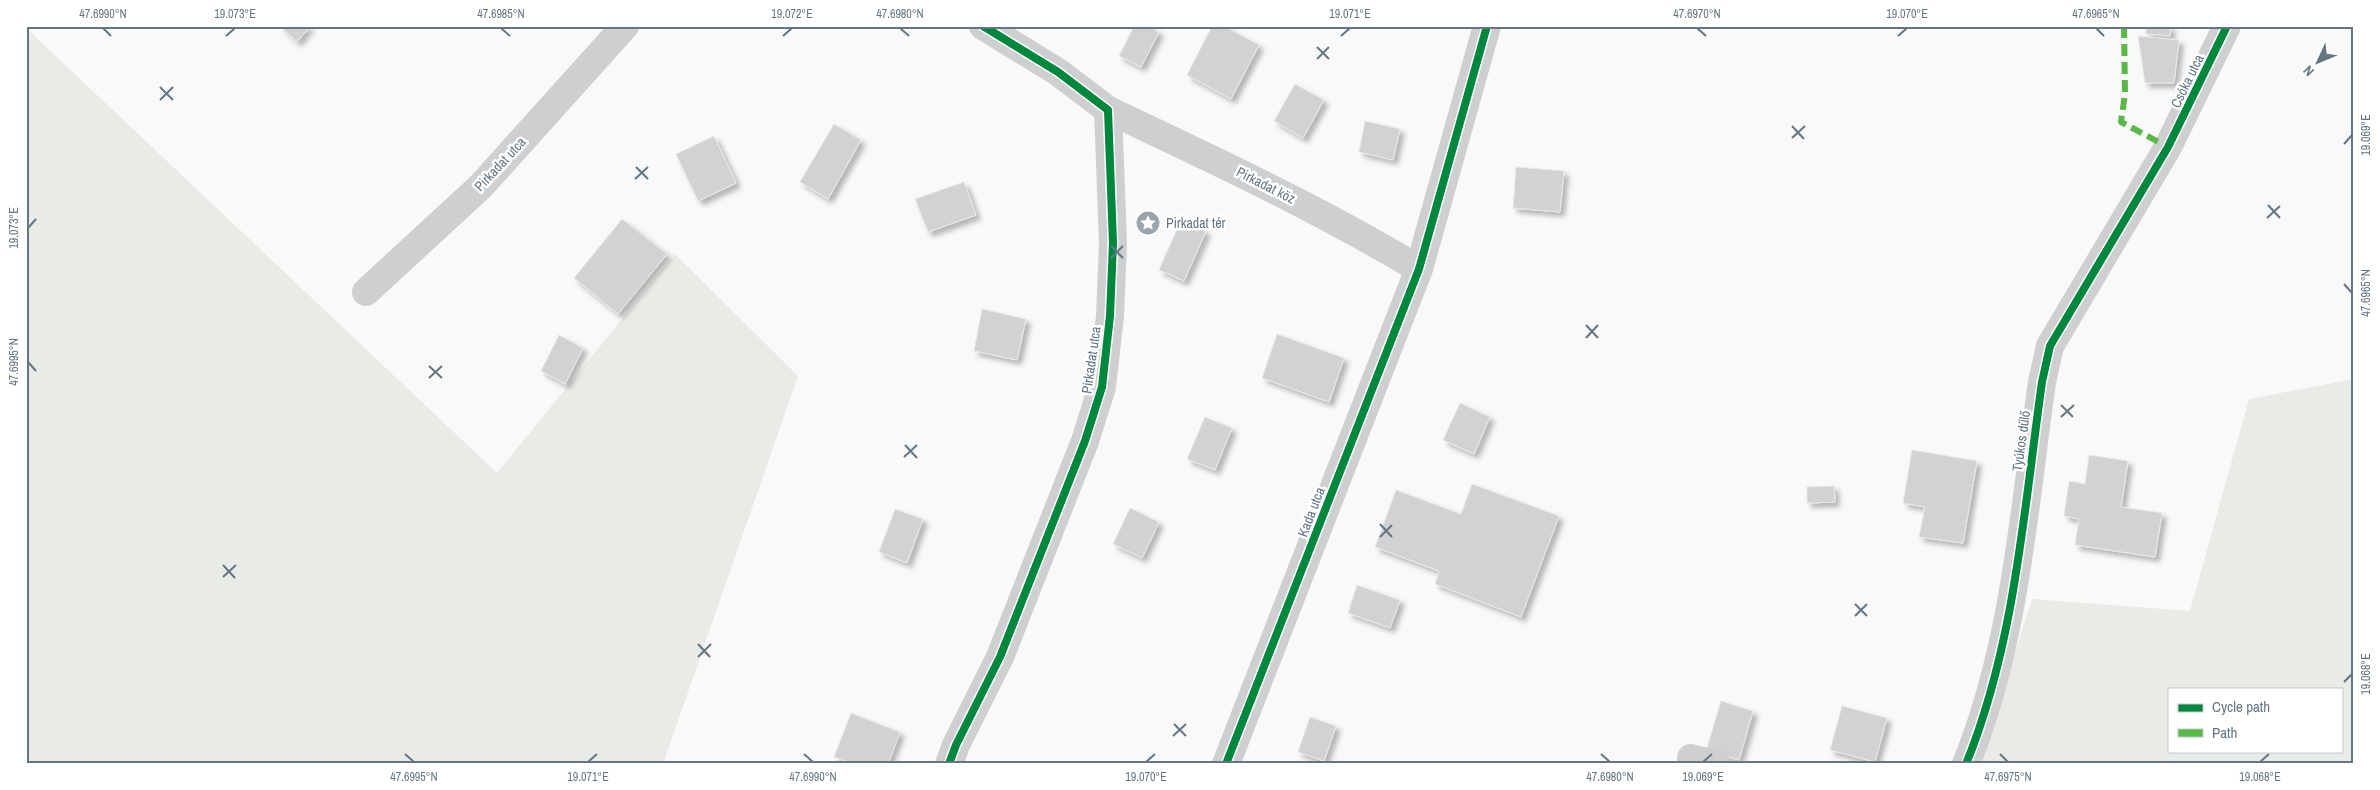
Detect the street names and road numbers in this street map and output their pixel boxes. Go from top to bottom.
street label: Csóka utca [2166,51,2208,111]
street label: Pirkadat utca [470,133,530,195]
street label: Pirkadat köz [1233,162,1299,208]
street label: Pirkadat utca [1077,325,1105,395]
street label: Tyúkos dűlő [2008,409,2034,473]
street label: Kada utca [1293,484,1329,539]

